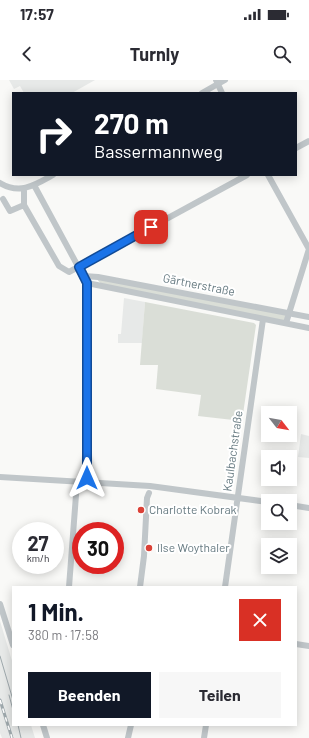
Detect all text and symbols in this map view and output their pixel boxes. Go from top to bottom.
text: 17:57 [20,5,54,23]
icon: back [16,43,38,65]
text: Turnly [130,43,179,65]
icon: search [271,43,293,65]
text: 270 m [94,106,169,140]
icon: right [28,108,80,160]
text: Bassermannweg [94,140,223,162]
pin [134,210,168,244]
icon: arrive [140,216,162,238]
street label: Gärtnerstraße [162,270,236,298]
north arrow [261,406,297,442]
map controls [261,406,297,574]
street label: Kaulbachstraße [219,409,245,492]
button: sound [261,450,297,486]
position arrow [66,457,108,499]
button: search [261,494,297,530]
place label: Charlotte Kobrak [149,502,237,516]
marker: Charlotte Kobrak [136,505,146,515]
speed limit sign: 30 [72,522,124,574]
text: 27 [27,531,49,555]
button: layers [261,538,297,574]
place label: Ilse Woythaler [157,540,230,554]
marker: Ilse Woythaler [144,543,154,553]
text: km/h [27,552,49,564]
text: 1 Min. [28,597,84,626]
button: close [239,599,281,641]
text: 380 m · 17:58 [28,627,99,643]
button: Beenden [28,672,151,718]
button: Teilen [159,672,281,718]

